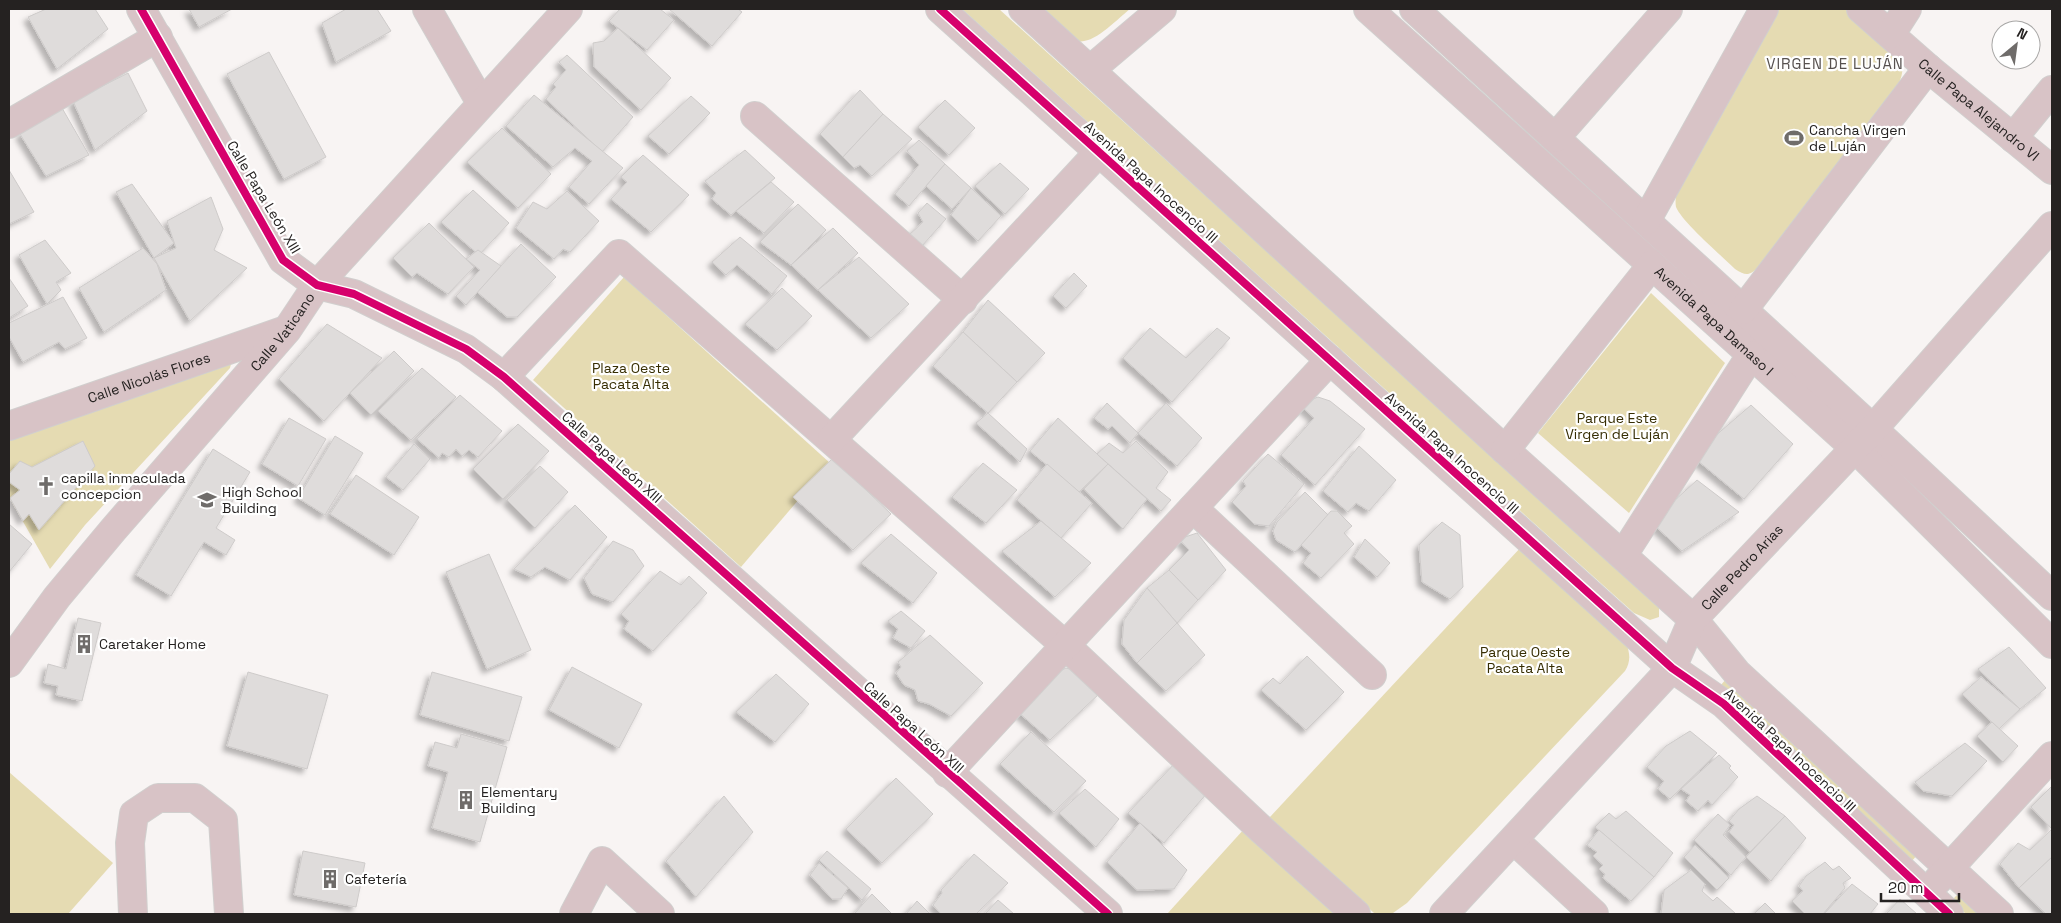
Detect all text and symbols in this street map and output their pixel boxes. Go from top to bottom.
north arrow [1991,20,2041,70]
text: N [2014,23,2031,44]
district label: VIRGEN DE LUJÁN [1766,54,1904,73]
street label: Calle Papa Alejandro VI [1914,55,2043,165]
street label: Avenida Papa Inocencio III [1080,117,1222,247]
place label: Cancha Virgen de Luján [1809,121,1906,155]
sports icon: Cancha Virgen de Luján [1783,127,1805,149]
street label: Calle Papa León XIII [223,137,305,257]
street label: Avenida Papa Damaso I [1651,263,1777,379]
street label: Calle Vaticano [246,289,319,375]
street label: Calle Nicolás Flores [85,348,212,407]
park label: Plaza Oeste Pacata Alta [592,359,670,393]
street label: Avenida Papa Inocencio III [1381,388,1523,518]
street label: Calle Papa León XIII [558,407,666,507]
park label: Parque Este Virgen de Luján [1565,409,1669,443]
place label: capilla inmaculada concepcion [61,469,186,503]
church icon: capilla inmaculada concepcion [35,475,57,497]
place label: High School Building [222,483,302,517]
school or university icon: High School Building [196,489,218,511]
street label: Calle Pedro Arias [1697,521,1787,614]
building icon: Caretaker Home [73,633,95,655]
place label: Caretaker Home [99,635,206,653]
park label: Parque Oeste Pacata Alta [1480,643,1570,677]
street label: Calle Papa León XIII [860,677,968,777]
street label: Avenida Papa Inocencio III [1720,684,1860,816]
place label: Elementary Building [481,783,558,817]
building icon: Elementary Building [455,789,477,811]
building icon: Cafetería [319,868,341,890]
place label: Cafetería [345,870,407,888]
scale bar [1881,870,1958,902]
text: 20 m [1888,878,1923,897]

